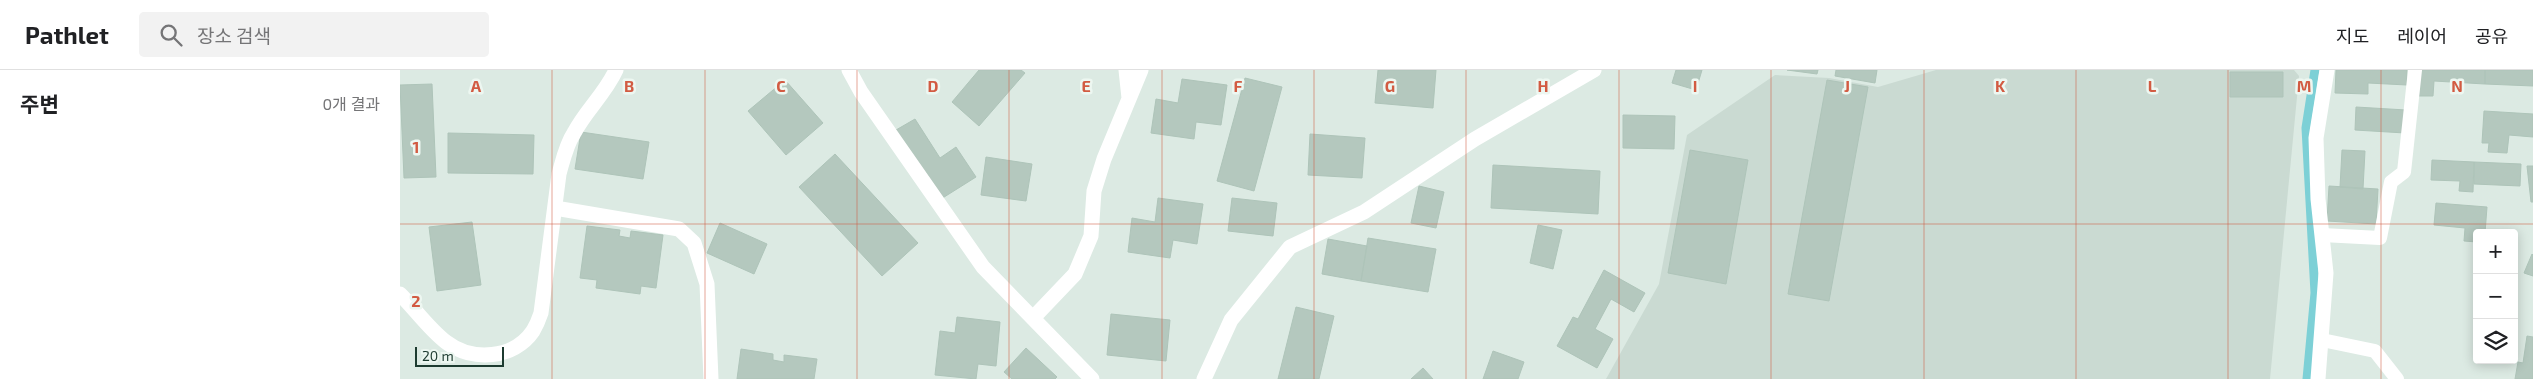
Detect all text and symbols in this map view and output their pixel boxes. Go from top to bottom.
search box [139,12,489,57]
text: Pathlet [25,20,109,49]
icon: search [157,21,185,49]
text: 장소 검색 [197,24,271,47]
text: 지도 [2336,25,2369,47]
text: 레이어 [2397,25,2447,47]
text: 공유 [2475,25,2508,47]
text: A [471,76,482,95]
text: B [624,76,634,95]
text: C [776,76,786,95]
text: D [928,76,939,95]
text: E [1081,76,1091,95]
text: F [1234,76,1243,95]
text: G [1385,76,1395,95]
text: H [1537,76,1549,95]
text: I [1693,76,1697,95]
text: J [1844,76,1850,95]
text: K [1995,76,2006,95]
text: L [2148,76,2157,95]
text: M [2297,76,2311,95]
text: N [2451,76,2463,95]
text: 주변 [20,91,59,116]
text: 0개 결과 [323,94,380,113]
text: 1 [413,137,419,156]
map controls [2473,229,2518,364]
button: + [2473,229,2518,274]
button: − [2473,274,2518,319]
text: 2 [411,291,421,310]
button: layers [2473,319,2518,364]
scale bar [415,344,504,367]
text: 20 m [422,347,454,364]

